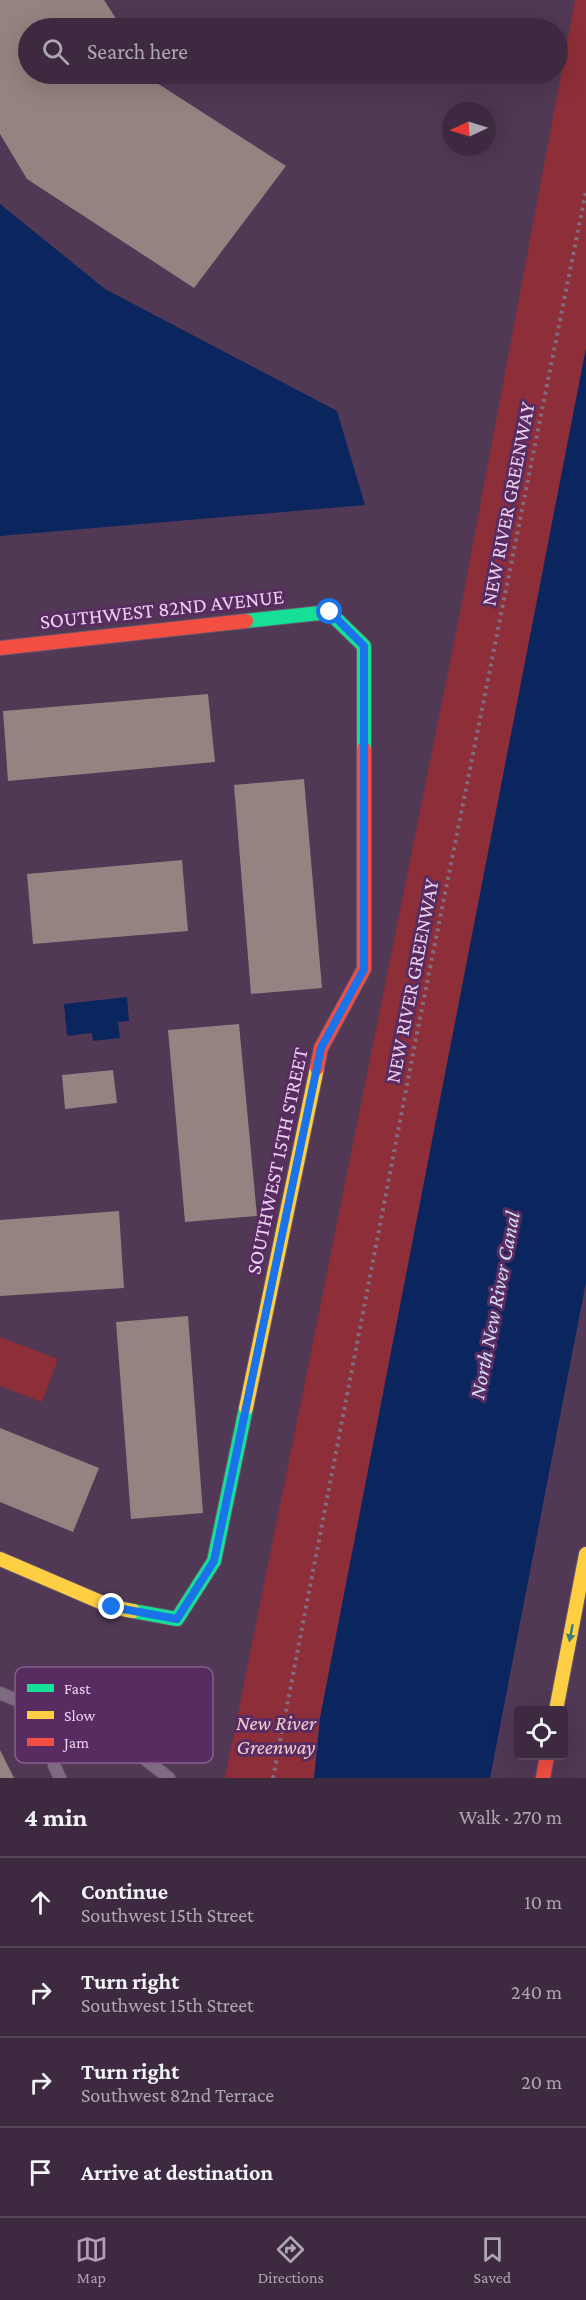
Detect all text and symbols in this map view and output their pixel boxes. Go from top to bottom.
search box [18,18,568,84]
icon: search [39,35,72,68]
text: Search here [87,39,188,64]
north arrow [442,102,496,156]
street label: NEW RIVER GREENWAY [476,399,540,608]
street label: SOUTHWEST 82ND AVENUE [39,584,285,634]
route start [316,598,342,624]
street label: NEW RIVER GREENWAY [380,876,444,1085]
street label: SOUTHWEST 15TH STREET [241,1045,313,1277]
water label: North New River Canal [464,1208,525,1401]
route end [98,1593,124,1619]
one-way arrow [566,1623,575,1642]
legend [15,1667,213,1763]
text: Fast [64,1680,91,1697]
map controls [514,1706,568,1760]
button: locate [514,1706,568,1760]
text: Slow [64,1707,96,1724]
park label: New River Greenway [236,1711,317,1759]
text: Jam [62,1734,89,1752]
text: 4 min [24,1803,88,1832]
text: Walk · 270 m [459,1806,562,1828]
text: Continue [81,1879,168,1904]
icon: ahead [24,1886,57,1919]
text: 10 m [524,1891,562,1913]
text: Southwest 15th Street [81,1904,254,1926]
text: Turn right [81,1969,179,1994]
icon: right [24,1976,57,2009]
text: 240 m [511,1981,562,2003]
text: Southwest 15th Street [81,1994,254,2016]
text: Turn right [81,2059,179,2084]
icon: right [24,2066,57,2099]
text: 20 m [521,2071,562,2093]
text: Southwest 82nd Terrace [81,2084,274,2106]
icon: arrive [24,2156,57,2189]
text: Arrive at destination [81,2160,273,2185]
tab: Map [75,2233,108,2286]
tab: Directions [258,2233,324,2286]
tab: Saved [474,2233,511,2286]

